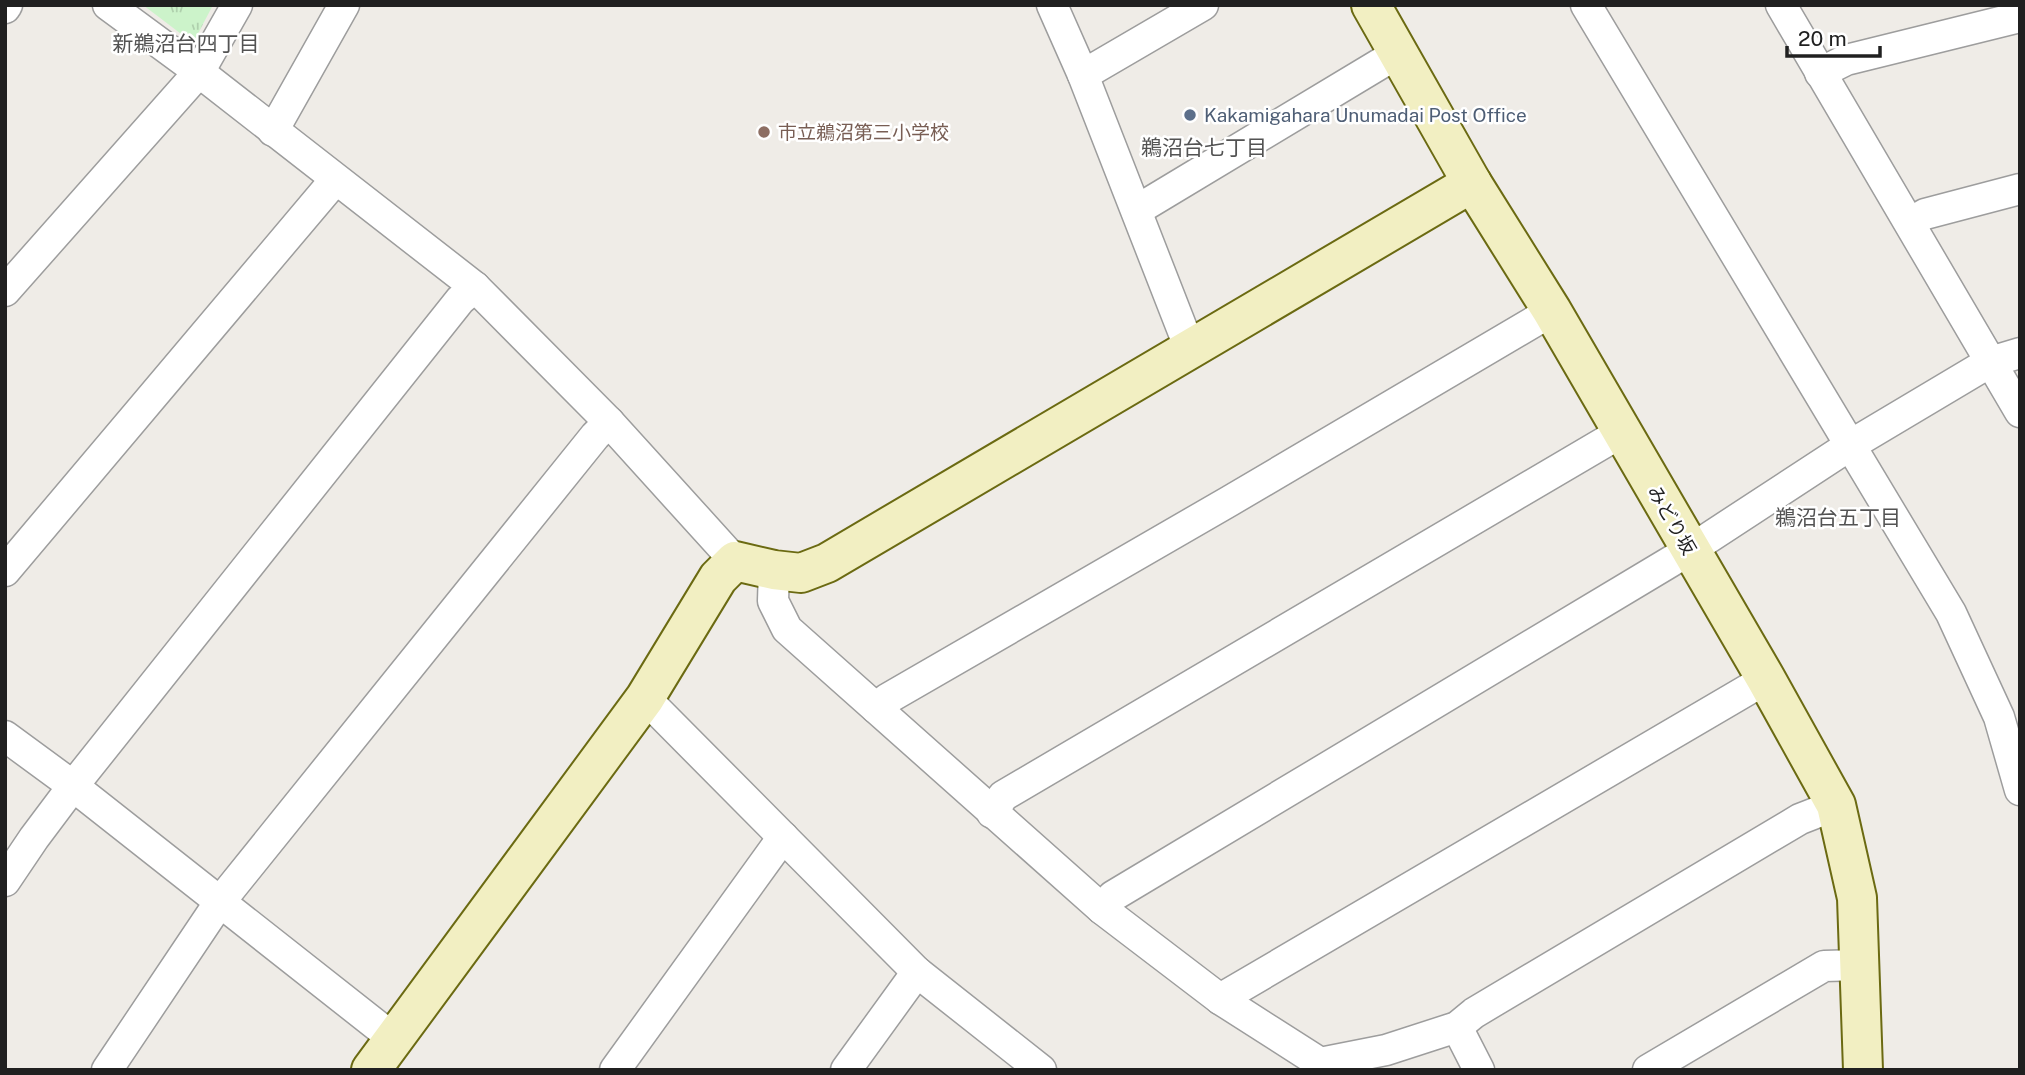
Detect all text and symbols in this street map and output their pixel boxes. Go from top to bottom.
scale bar [1787,14,1880,58]
text: 20 m [1798,26,1847,51]
district label: 新鵜沼台四丁目 [113,31,260,56]
place label: Kakamigahara Unumadai Post Office [1204,104,1527,126]
marker: Kakamigahara Unumadai Post Office [1182,107,1198,123]
place label: 市立鵜沼第三小学校 [778,121,949,143]
marker: 市立鵜沼第三小学校 [756,124,772,140]
district label: 鵜沼台七丁目 [1141,135,1267,160]
street label: みどり坂 [1643,482,1701,558]
district label: 鵜沼台五丁目 [1775,505,1901,530]

